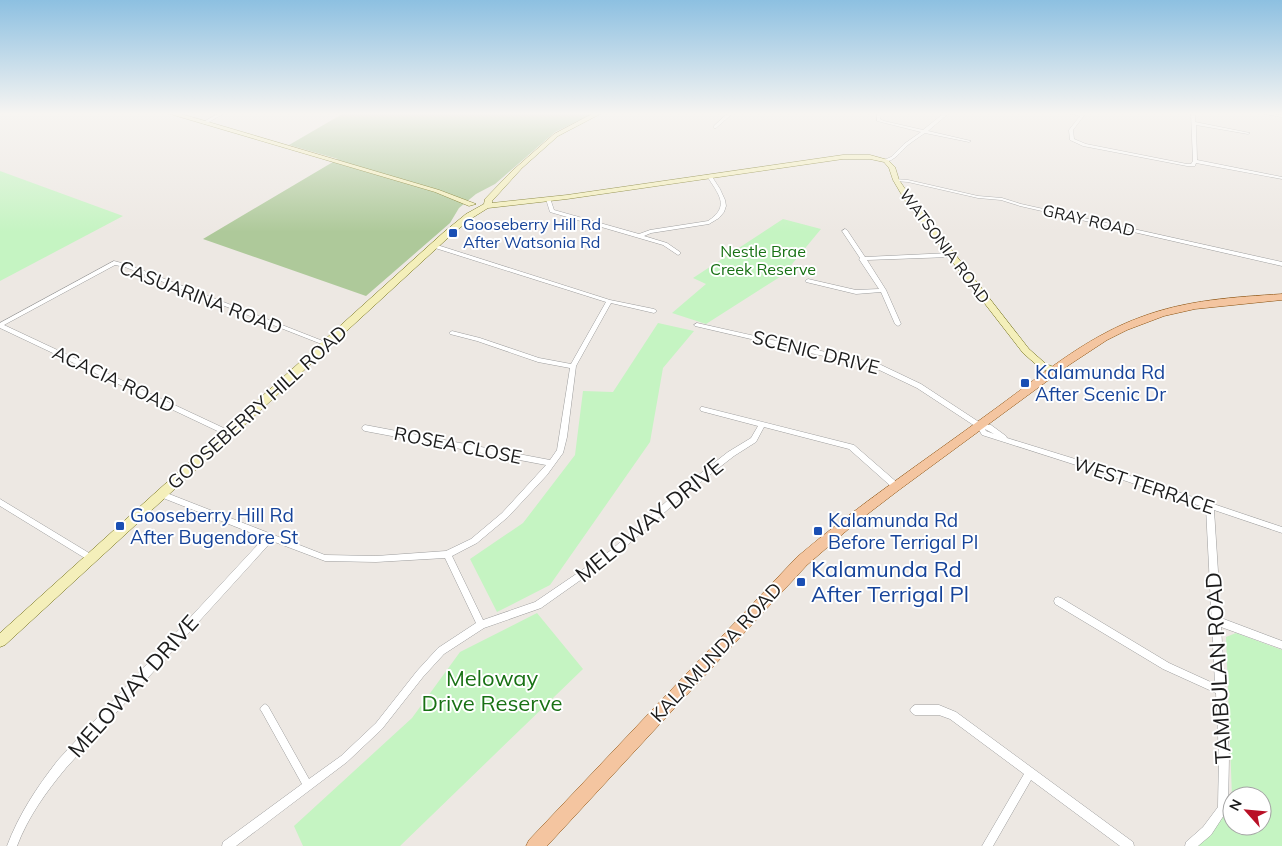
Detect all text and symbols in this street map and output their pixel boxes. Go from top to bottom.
street label: WATSONIA ROAD [896,185,994,307]
street label: GRAY ROAD [1041,200,1137,240]
place label: Gooseberry Hill Rd After Watsonia Rd [463,214,601,252]
marker: Gooseberry Hill Rd After Watsonia Rd [447,227,459,239]
park label: Nestle Brae Creek Reserve [710,241,816,279]
street label: CASUARINA ROAD [116,255,286,339]
street label: GOOSEBERRY HILL ROAD [162,320,352,494]
street label: SCENIC DRIVE [750,325,882,379]
street label: ACACIA ROAD [49,340,179,418]
place label: Kalamunda Rd After Scenic Dr [1035,360,1166,406]
marker: Kalamunda Rd After Scenic Dr [1019,377,1031,389]
street label: ROSEA CLOSE [392,421,524,469]
street label: WEST TERRACE [1071,451,1217,519]
street label: MELOWAY DRIVE [569,452,729,588]
place label: Gooseberry Hill Rd After Bugendore St [130,503,298,549]
place label: Kalamunda Rd Before Terrigal Pl [828,508,978,554]
marker: Gooseberry Hill Rd After Bugendore St [114,520,126,532]
marker: Kalamunda Rd Before Terrigal Pl [812,525,824,537]
place label: Kalamunda Rd After Terrigal Pl [811,555,969,608]
street label: TAMBULAN ROAD [1199,571,1237,765]
marker: Kalamunda Rd After Terrigal Pl [795,576,807,588]
street label: KALAMUNDA ROAD [645,577,787,727]
street label: MELOWAY DRIVE [62,609,204,763]
park label: Meloway Drive Reserve [422,664,562,717]
north arrow [1222,786,1272,836]
text: N [1225,796,1246,814]

